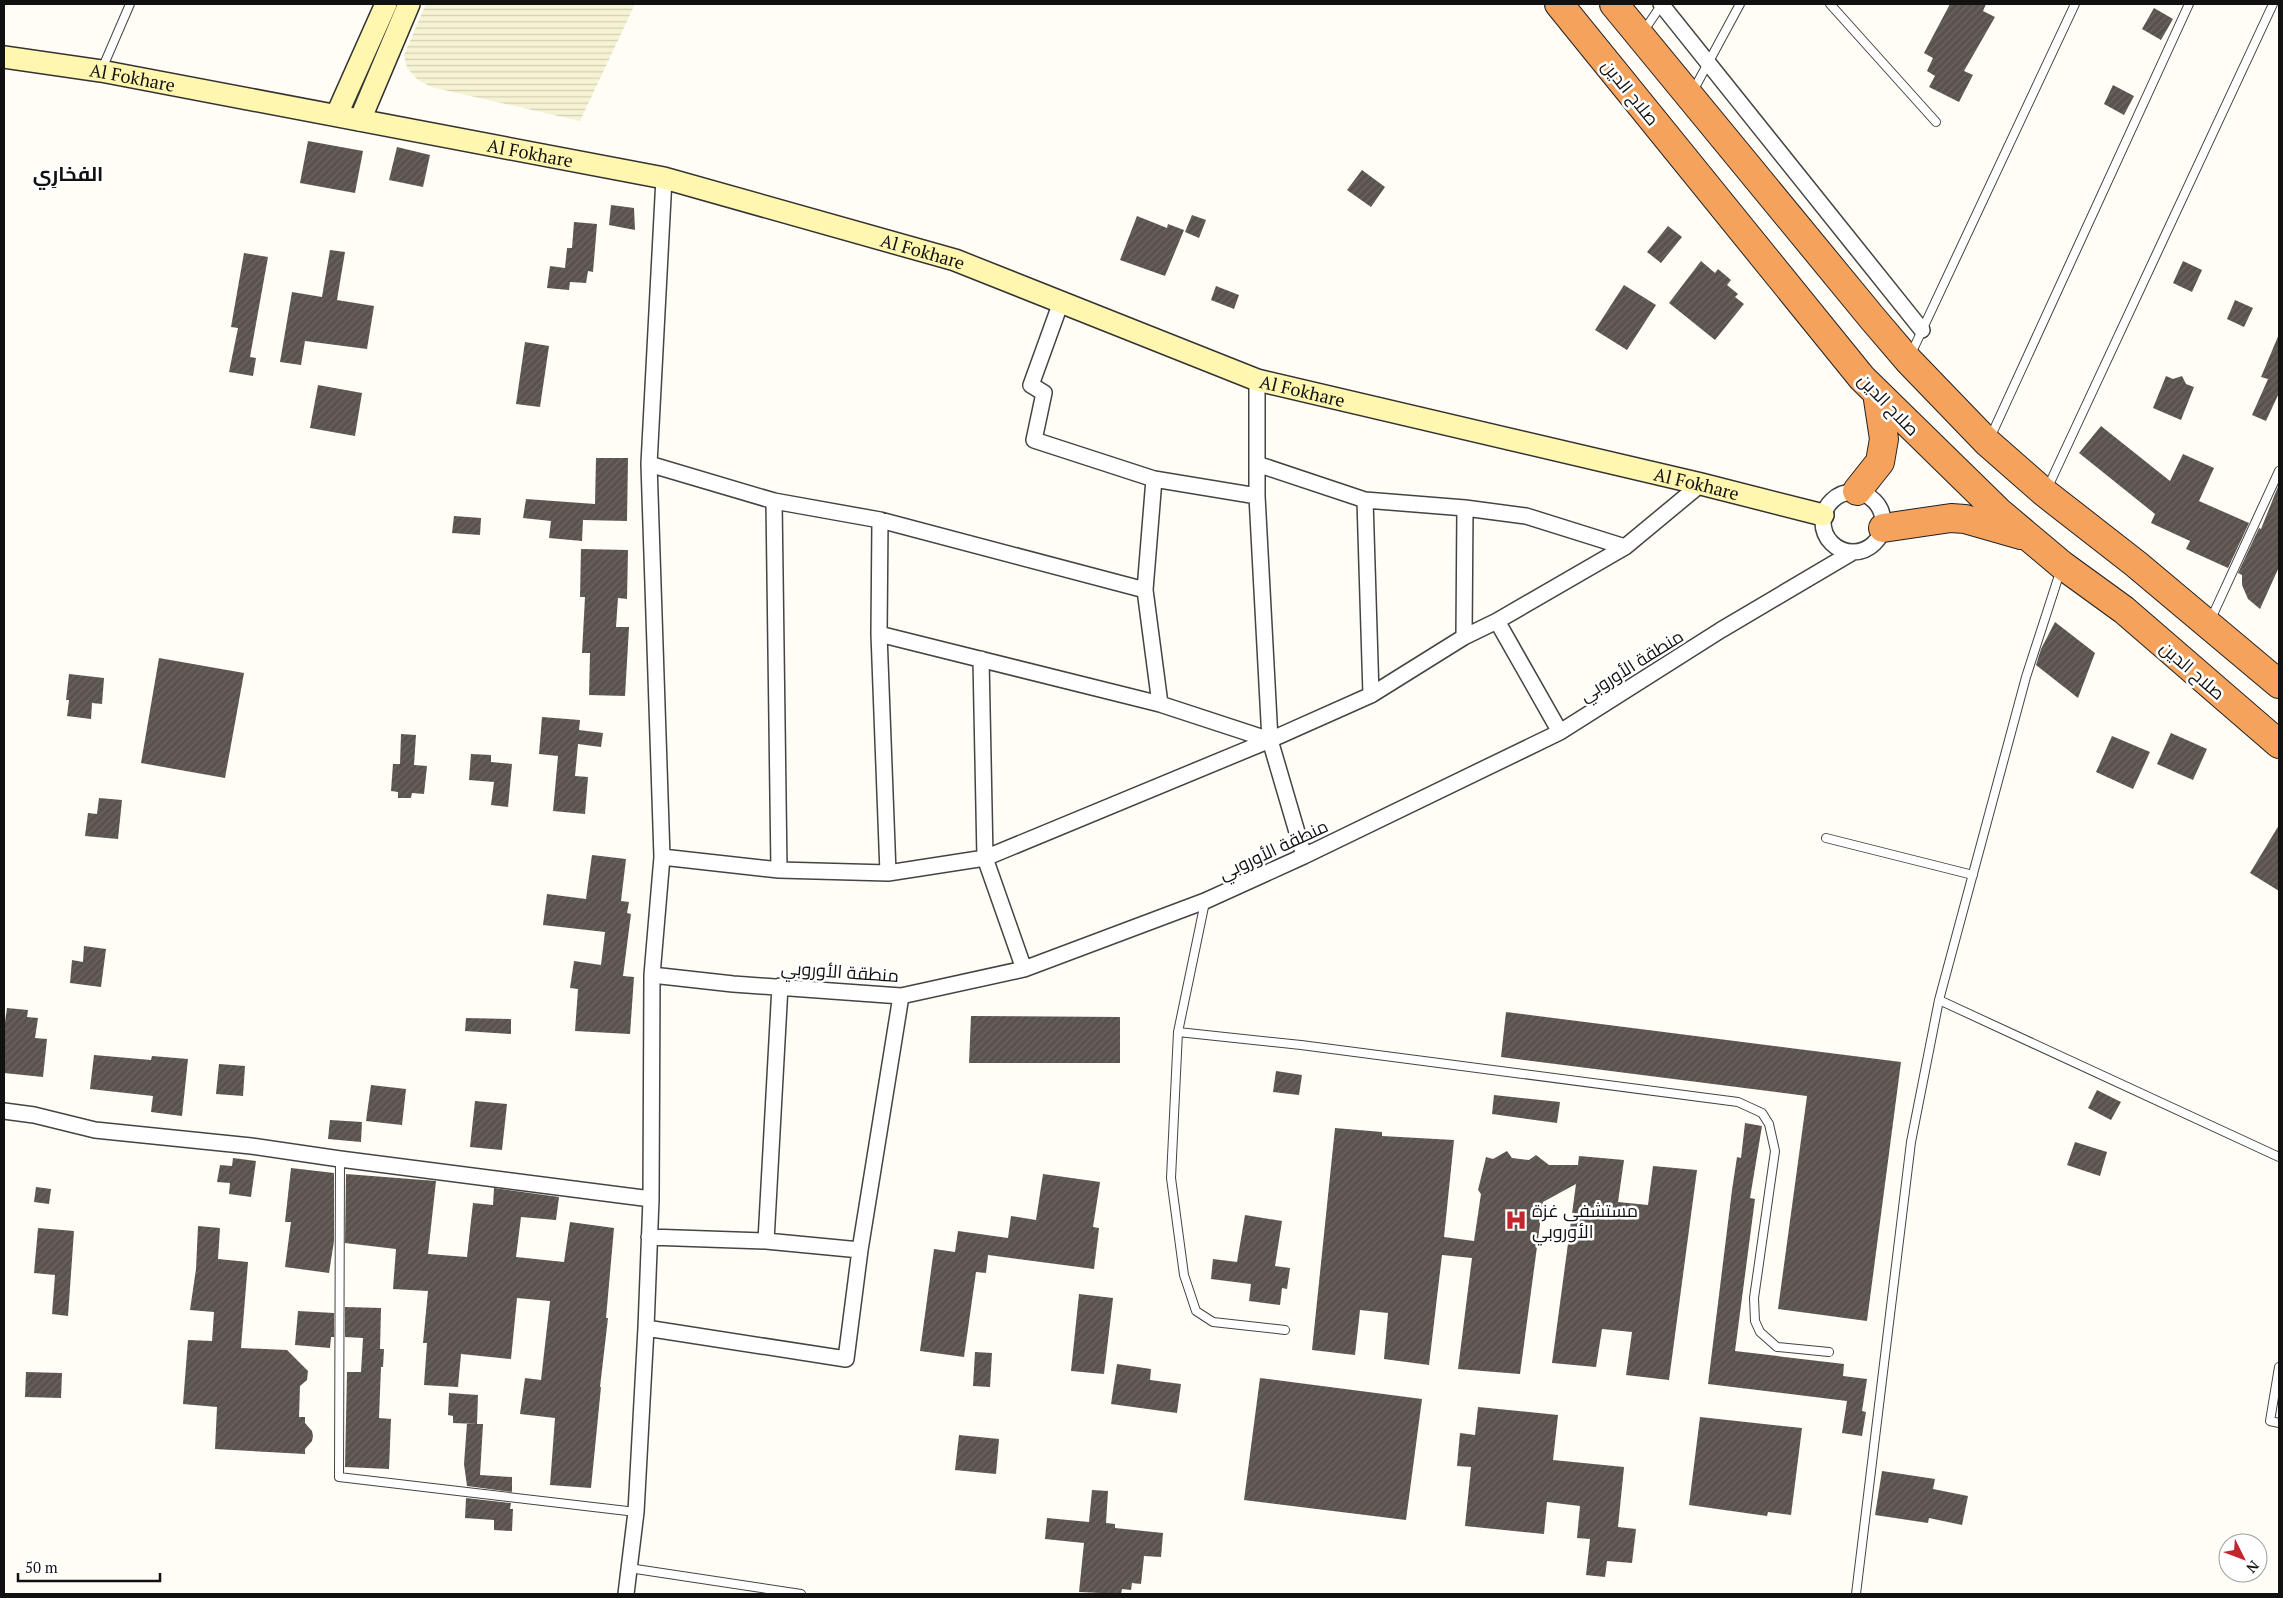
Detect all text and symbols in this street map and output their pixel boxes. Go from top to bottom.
street label: صلاح الدين [1596,54,1665,131]
street label: Al Fokhare [88,57,177,97]
street label: Al Fokhare [485,133,575,172]
district label: الفخارِي [33,160,103,190]
street label: Al Fokhare [878,228,969,275]
street label: صلاح الدين [1852,367,1925,441]
street label: Al Fokhare [1257,369,1347,412]
street label: Al Fokhare [1652,461,1742,505]
street label: منطقة الأوروبي [1575,624,1689,709]
street label: صلاح الدين [2155,635,2230,706]
street label: منطقة الأوروبي [1214,813,1333,888]
street label: منطقة الأوروبي [780,955,900,990]
place label: مستشفى غزة الأوروبي [1532,1198,1638,1246]
hospital icon: مستشفى غزة الأوروبي [1503,1207,1529,1233]
north arrow [2218,1533,2268,1583]
scale bar [18,1550,160,1582]
text: 50 m [25,1557,58,1577]
text: N [2242,1557,2264,1578]

